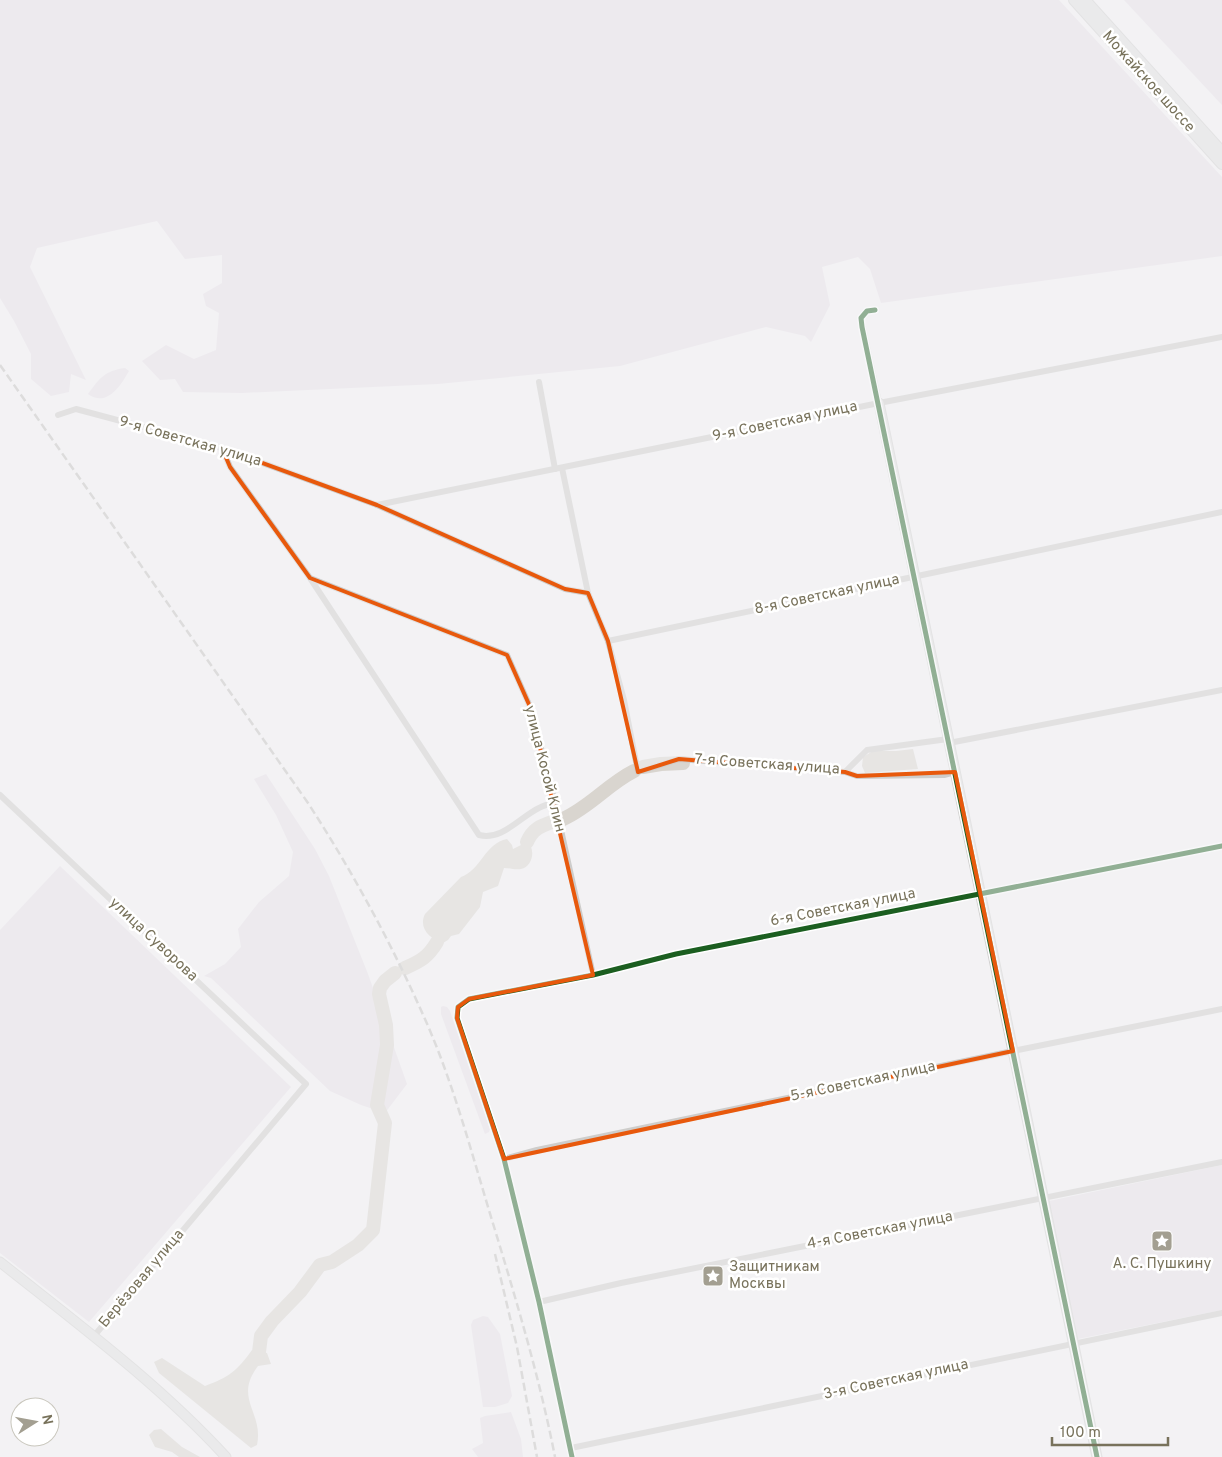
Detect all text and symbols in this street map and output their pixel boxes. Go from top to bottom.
street label: Можайское шоссе [1097,27,1199,137]
street label: 9-я Советская улица [711,397,859,447]
street label: 9-я Советская улица [117,413,263,471]
street label: 8-я Советская улица [753,570,901,620]
street label: улица Косой Клин [519,704,569,834]
street label: 7-я Советская улица [694,750,840,780]
street label: 6-я Советская улица [769,885,917,931]
street label: улица Суворова [105,894,201,986]
street label: 5-я Советская улица [789,1057,937,1107]
street label: 4-я Советская улица [806,1208,954,1254]
street label: Берёзовая улица [95,1226,189,1332]
place icon: А. С. Пушкину [1150,1229,1174,1253]
place label: А. С. Пушкину [1113,1255,1211,1274]
place label: Защитникам Москвы [729,1258,820,1294]
place icon: Защитникам Москвы [701,1264,725,1288]
street label: 3-я Советская улица [822,1355,970,1405]
north arrow [10,1397,60,1447]
text: N [37,1413,56,1426]
scale bar [1052,1414,1168,1446]
text: 100 m [1060,1424,1101,1443]

